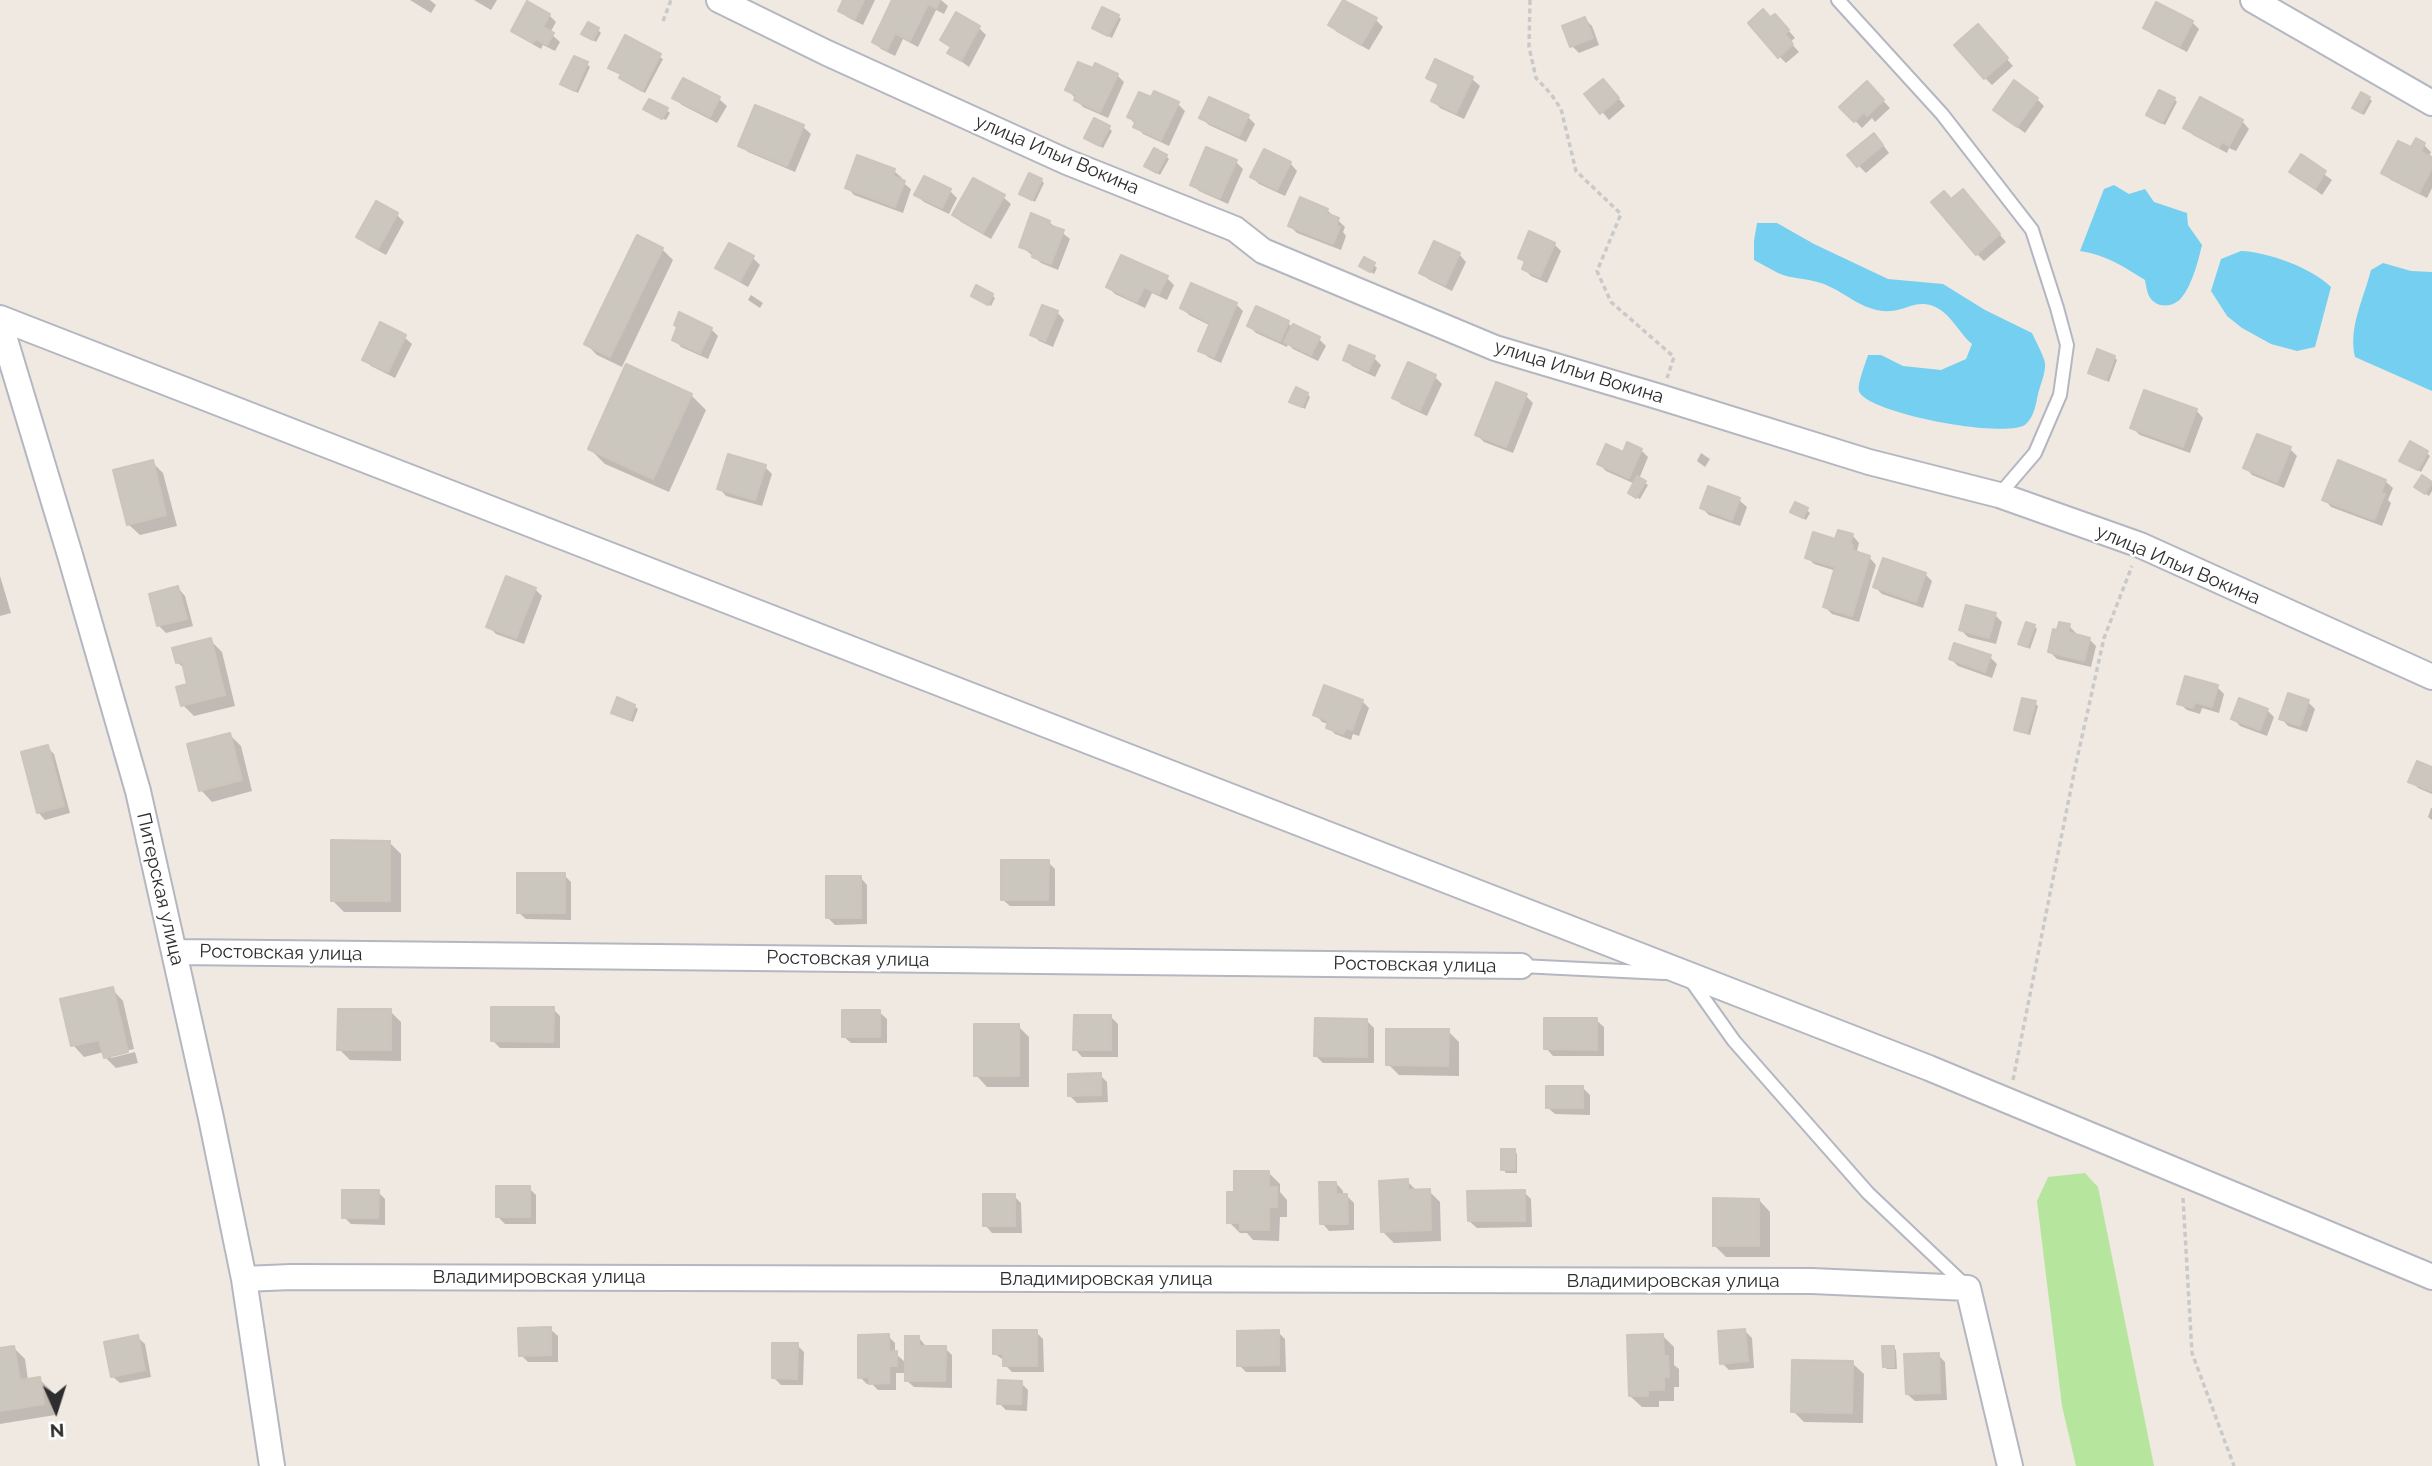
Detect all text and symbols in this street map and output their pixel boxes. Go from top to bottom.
street label: улица Ильи Вокина [972,110,1142,200]
street label: улица Ильи Вокина [1492,335,1666,409]
street label: улица Ильи Вокина [2093,520,2263,610]
street label: Питерская улица [131,811,189,967]
street label: Ростовская улица [199,940,363,966]
street label: Ростовская улица [766,946,930,972]
street label: Ростовская улица [1333,952,1497,978]
street label: Владимировская улица [433,1266,645,1288]
street label: Владимировская улица [1000,1268,1212,1290]
street label: Владимировская улица [1567,1270,1779,1292]
north arrow [21,1375,91,1445]
text: N [49,1420,65,1442]

